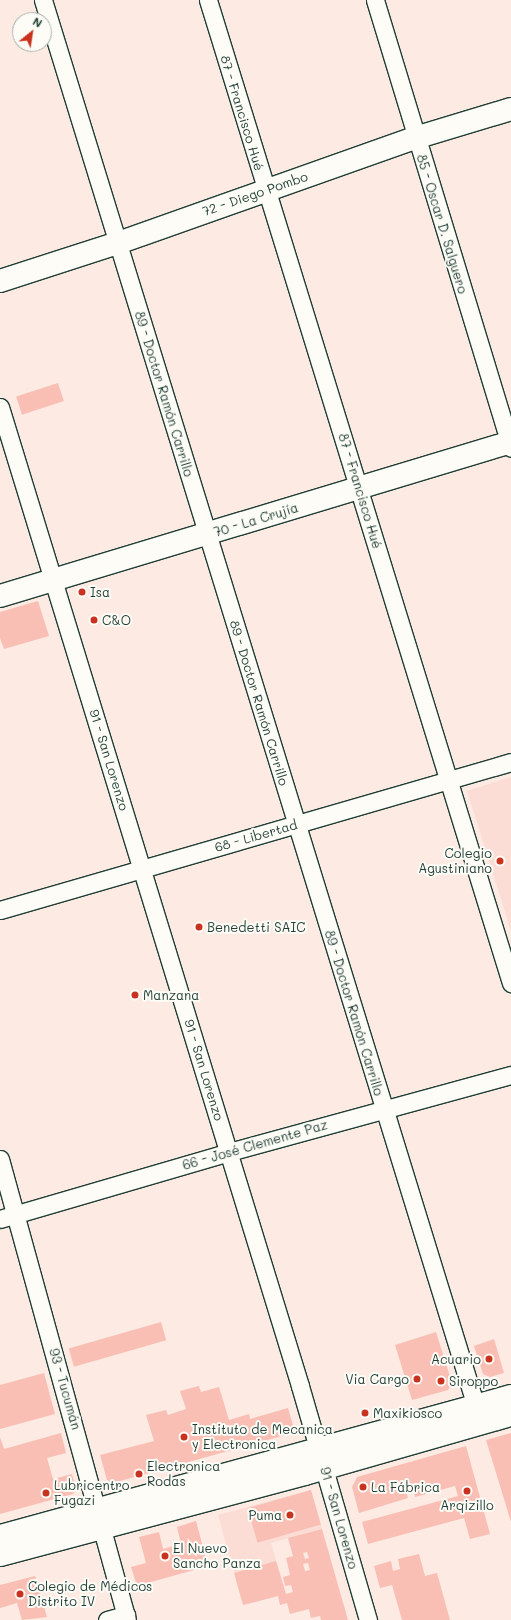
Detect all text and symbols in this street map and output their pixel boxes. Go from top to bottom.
north arrow [12,12,52,52]
text: N [30,13,45,31]
street label: 87 - Francisco Hué [217,53,267,173]
street label: 85 - Oscar D. Salguero [413,152,471,296]
street label: 72 - Diego Pombo [200,169,310,219]
street label: 89 - Doctor Ramón Carrillo [131,309,197,479]
street label: 87 - Francisco Hué [335,431,385,551]
street label: 70 - La Crujía [212,500,300,540]
place label: Isa [90,584,110,600]
marker: Isa [77,587,87,597]
place label: C&O [102,612,131,628]
marker: C&O [89,615,99,625]
street label: 89 - Doctor Ramón Carrillo [226,618,292,788]
street label: 91 - San Lorenzo [86,707,132,813]
street label: 68 - Libertad [213,817,299,855]
place label: Colegio Agustiniano [418,846,492,877]
marker: Colegio Agustiniano [495,856,505,866]
place label: Benedetti SAIC [207,919,306,935]
marker: Benedetti SAIC [194,922,204,932]
street label: 89 - Doctor Ramón Carrillo [321,928,387,1098]
place label: Manzana [143,987,199,1003]
marker: Manzana [130,990,140,1000]
street label: 91 - San Lorenzo [181,1017,227,1123]
street label: 66 - José Clemente Paz [181,1117,329,1173]
street label: 93 - Tucumán [46,1347,84,1431]
place label: Acuario [431,1351,481,1367]
marker: Acuario [484,1354,494,1364]
place label: Via Cargo [345,1371,409,1387]
place label: Siroppo [449,1373,498,1389]
marker: Via Cargo [412,1374,422,1384]
marker: Siroppo [436,1376,446,1386]
place label: Maxikiosco [373,1405,442,1421]
marker: Maxikiosco [360,1408,370,1418]
place label: Instituto de Mecanica y Electronica [192,1422,333,1453]
marker: Instituto de Mecanica y Electronica [179,1432,189,1442]
place label: Electronica Rodas [147,1459,220,1490]
street label: 91 - San Lorenzo [317,1465,361,1571]
marker: Electronica Rodas [134,1469,144,1479]
place label: Lubricentro Fugazi [54,1478,130,1509]
place label: La Fábrica [371,1479,440,1495]
marker: La Fábrica [358,1482,368,1492]
marker: Arqizillo [462,1486,472,1496]
marker: Lubricentro Fugazi [41,1488,51,1498]
place label: Arqizillo [440,1497,494,1513]
place label: Puma [248,1507,282,1523]
marker: Puma [285,1510,295,1520]
place label: El Nuevo Sancho Panza [173,1541,261,1572]
marker: El Nuevo Sancho Panza [160,1551,170,1561]
place label: Colegio de Médicos Distrito IV [28,1579,152,1610]
marker: Colegio de Médicos Distrito IV [15,1589,25,1599]

